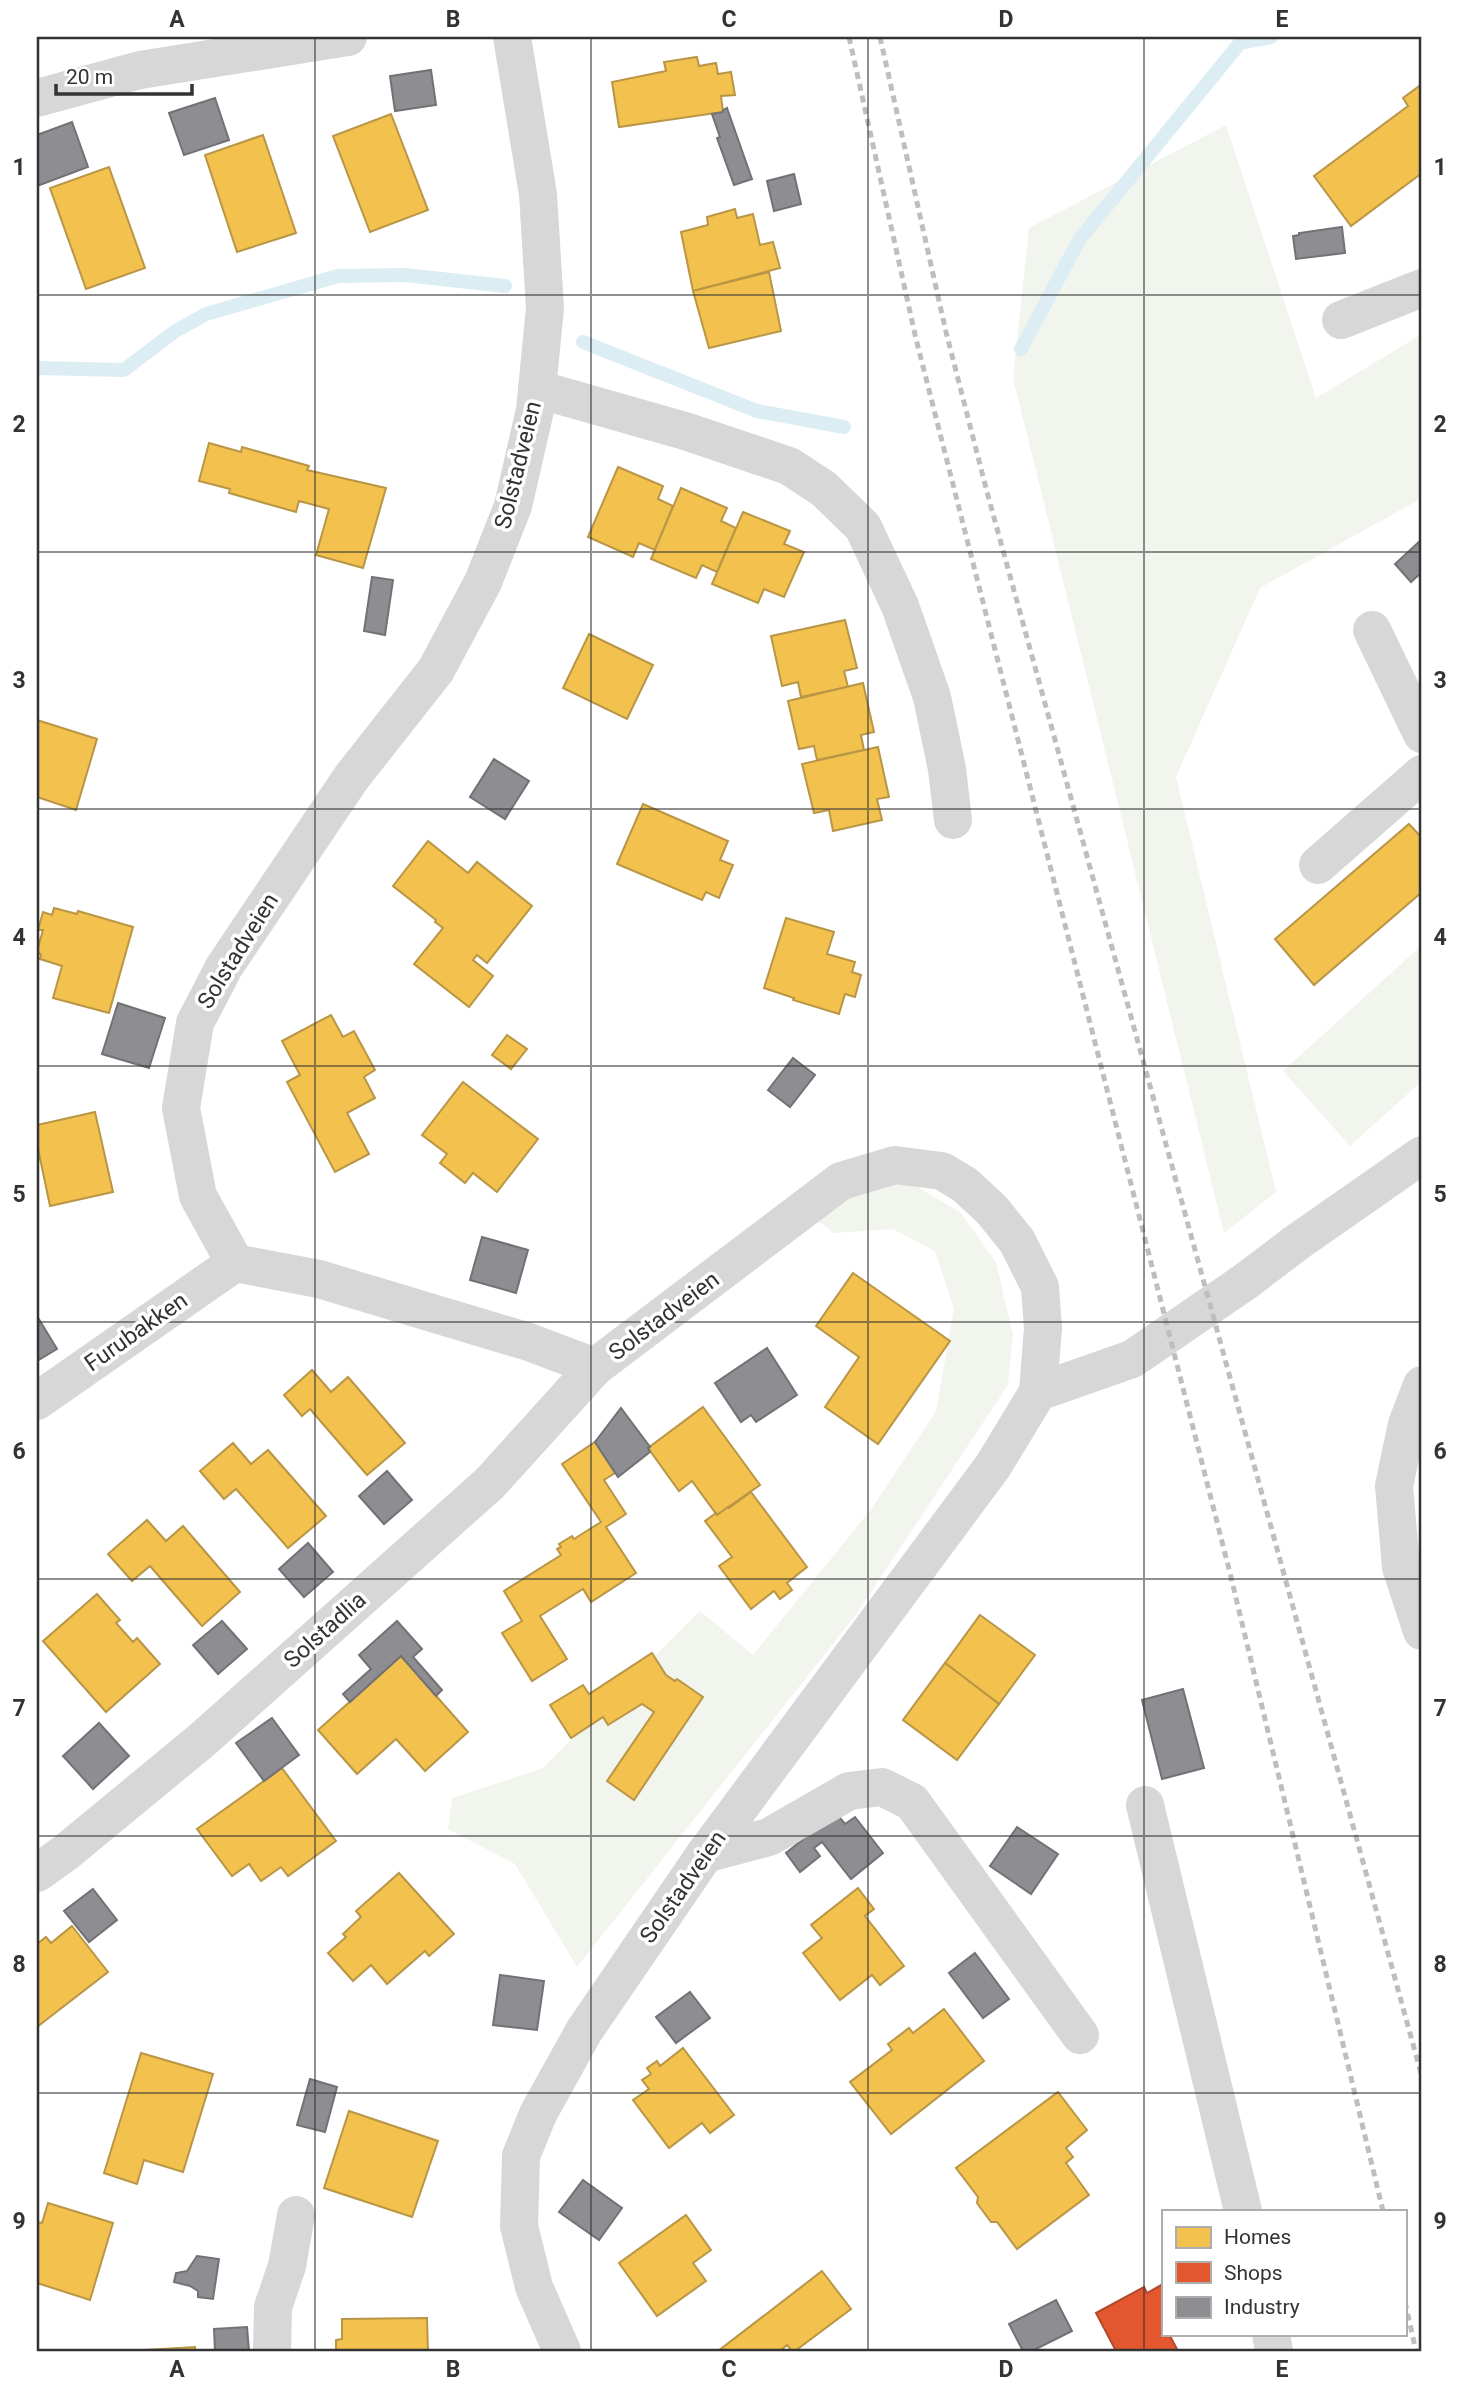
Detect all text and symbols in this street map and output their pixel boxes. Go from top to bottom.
text: A [169,6,185,33]
text: B [446,6,460,33]
text: C [721,6,737,33]
text: D [999,6,1013,33]
text: E [1276,6,1289,33]
scale bar [56,52,192,96]
text: 20 m [66,65,113,89]
text: 1 [12,154,26,181]
text: 1 [1433,154,1447,181]
street label: Solstadveien [489,398,547,532]
text: 2 [12,411,26,438]
text: 2 [1433,411,1447,438]
text: 3 [12,667,26,694]
text: 3 [1433,667,1447,694]
street label: Solstadveien [192,888,284,1014]
text: 4 [12,924,26,951]
text: 4 [1433,924,1447,951]
text: 5 [12,1181,26,1208]
text: 5 [1433,1181,1447,1208]
street label: Solstadveien [604,1266,724,1366]
street label: Furubakken [79,1287,193,1377]
text: 6 [12,1438,26,1465]
text: 6 [1433,1438,1447,1465]
street label: Solstadlia [278,1586,372,1674]
text: 7 [12,1695,26,1722]
text: 7 [1433,1695,1447,1722]
street label: Solstadveien [634,1826,732,1948]
text: 8 [12,1951,26,1978]
text: 8 [1433,1951,1447,1978]
text: 9 [12,2208,26,2235]
text: 9 [1433,2208,1447,2235]
legend [1162,2210,1406,2336]
text: Homes [1224,2225,1291,2249]
text: Shops [1224,2261,1283,2285]
text: Industry [1224,2295,1300,2319]
text: A [169,2356,185,2383]
text: B [446,2356,460,2383]
text: C [721,2356,737,2383]
text: D [999,2356,1013,2383]
text: E [1276,2356,1289,2383]

